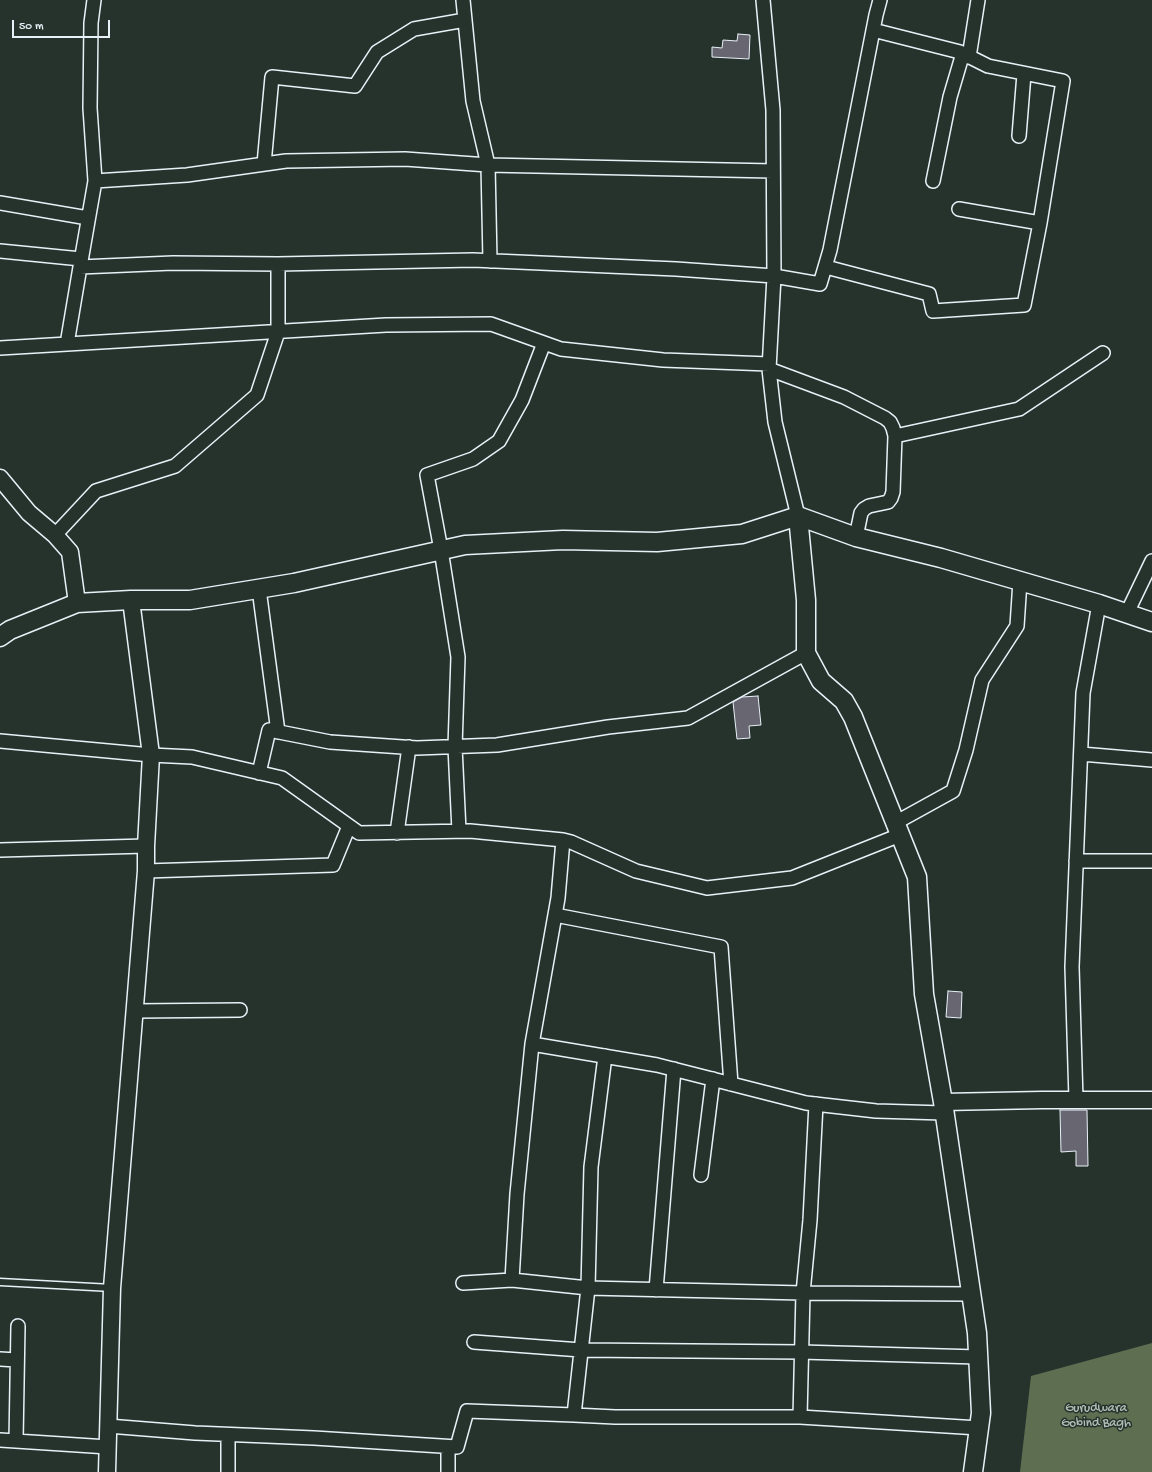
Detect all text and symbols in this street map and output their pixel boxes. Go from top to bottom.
scale bar [14,12,112,38]
text: 50 m [19,20,44,34]
park label: Gurudwara Gobind Bagh [1061,1401,1131,1432]

